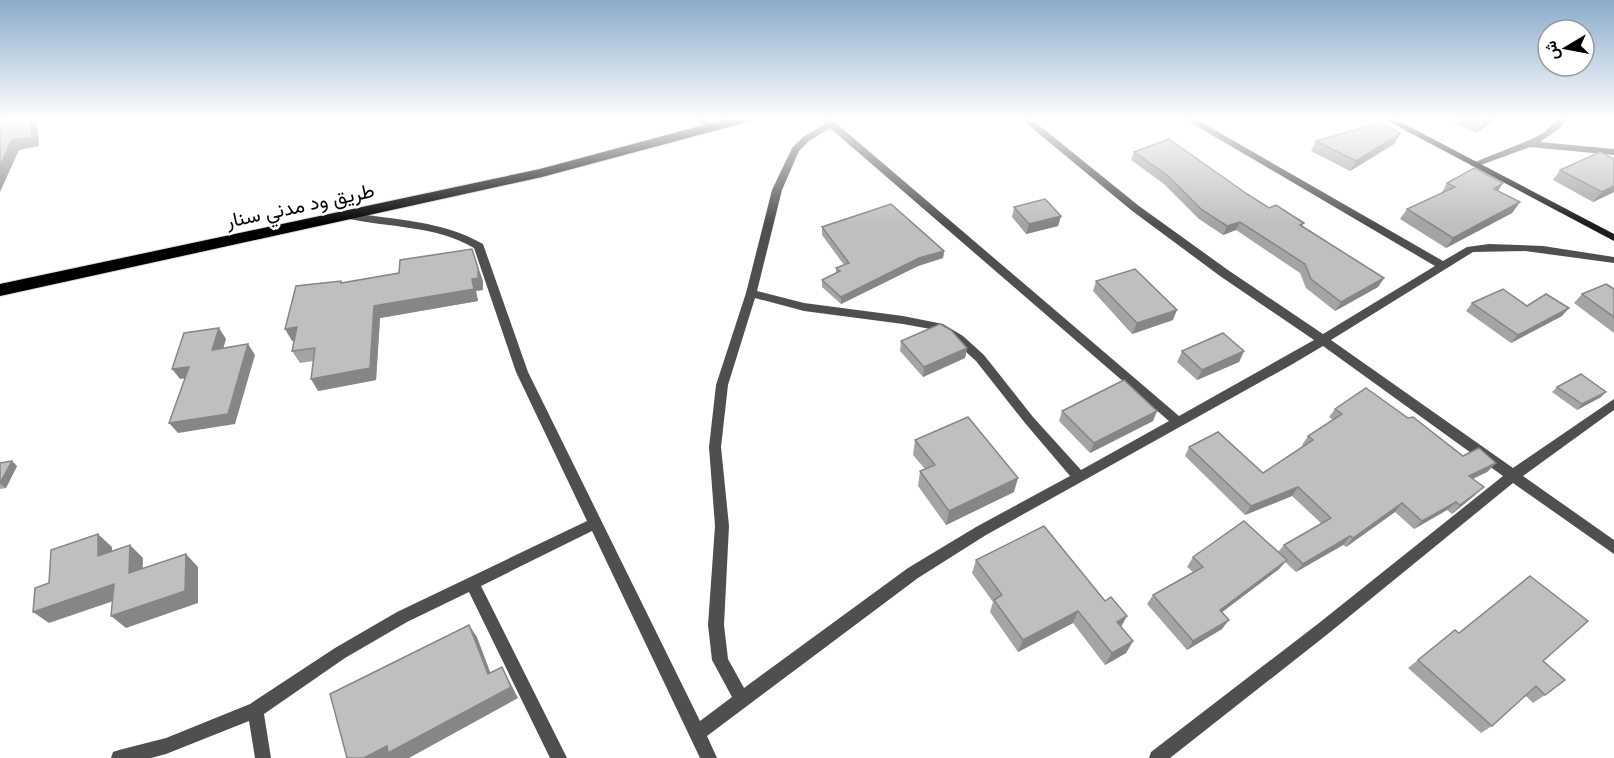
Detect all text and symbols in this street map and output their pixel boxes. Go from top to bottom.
north arrow [1536,18,1596,78]
text: ش [1539,39,1564,62]
street label: طريق ود مدني سنار [222,176,377,238]

